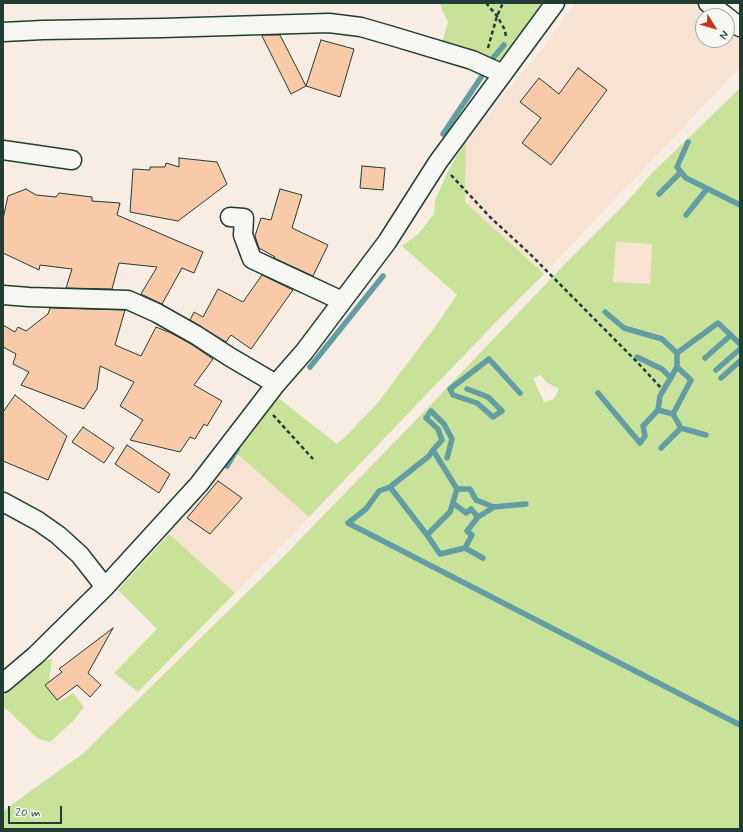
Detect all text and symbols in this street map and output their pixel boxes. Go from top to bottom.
north arrow [695,8,735,48]
text: N [716,27,732,42]
scale bar [10,798,64,824]
text: 20 m [15,805,41,821]

